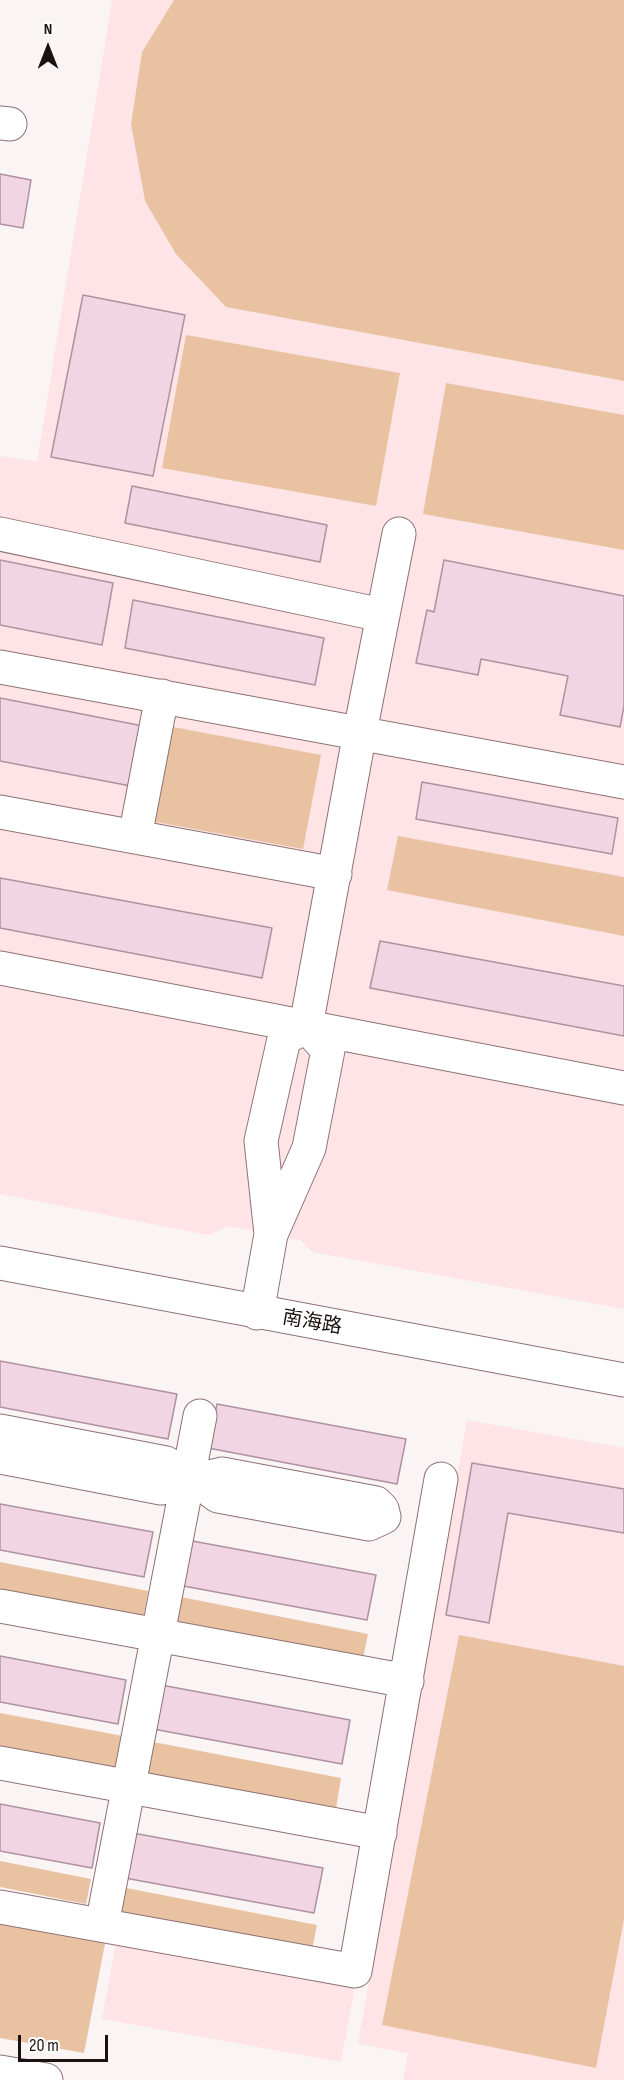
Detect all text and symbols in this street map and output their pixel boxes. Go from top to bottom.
north arrow [18,18,78,78]
text: N [44,20,52,39]
street label: 南海路 [280,1306,344,1340]
scale bar [21,2023,111,2061]
text: 20 m [29,2035,59,2056]

